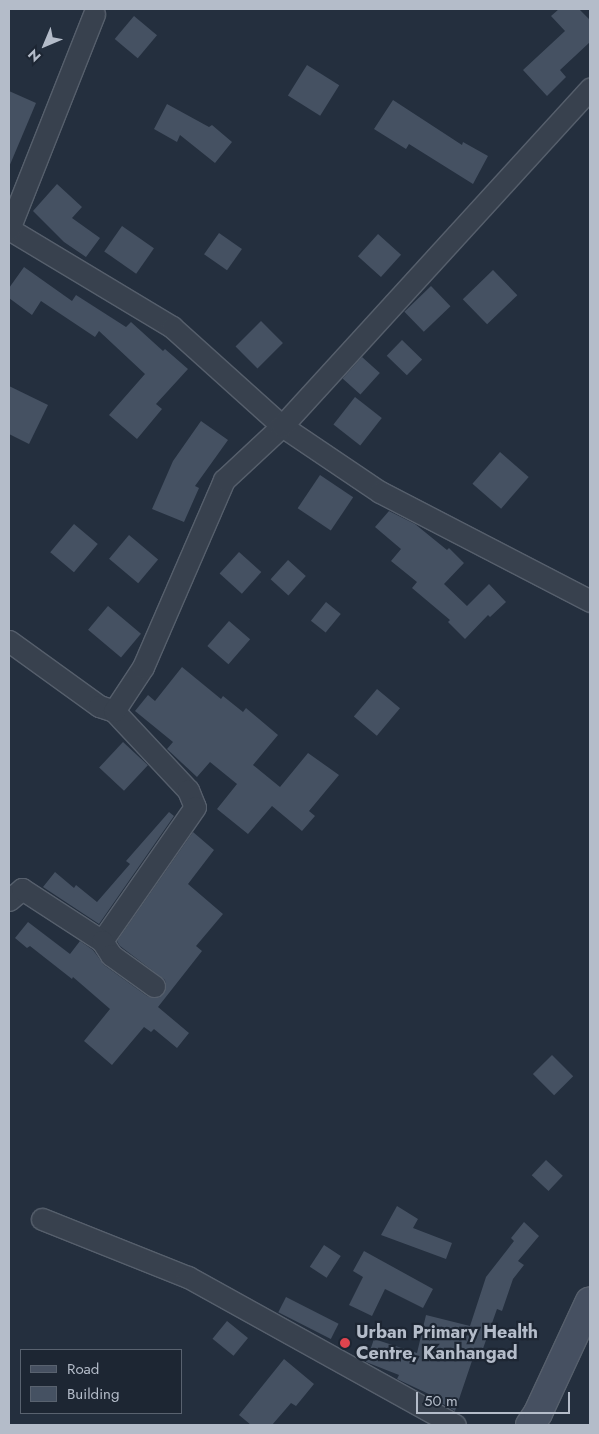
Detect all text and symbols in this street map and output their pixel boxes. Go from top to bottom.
north arrow [20,20,70,70]
text: N [23,45,45,67]
place label: Urban Primary Health Centre, Kanhangad [356,1322,538,1365]
marker: Urban Primary Health Centre, Kanhangad [338,1336,352,1350]
legend [20,1349,182,1414]
text: Road [67,1358,99,1380]
scale bar [419,1382,573,1414]
text: Building [67,1383,119,1405]
text: 50 m [424,1390,458,1412]

